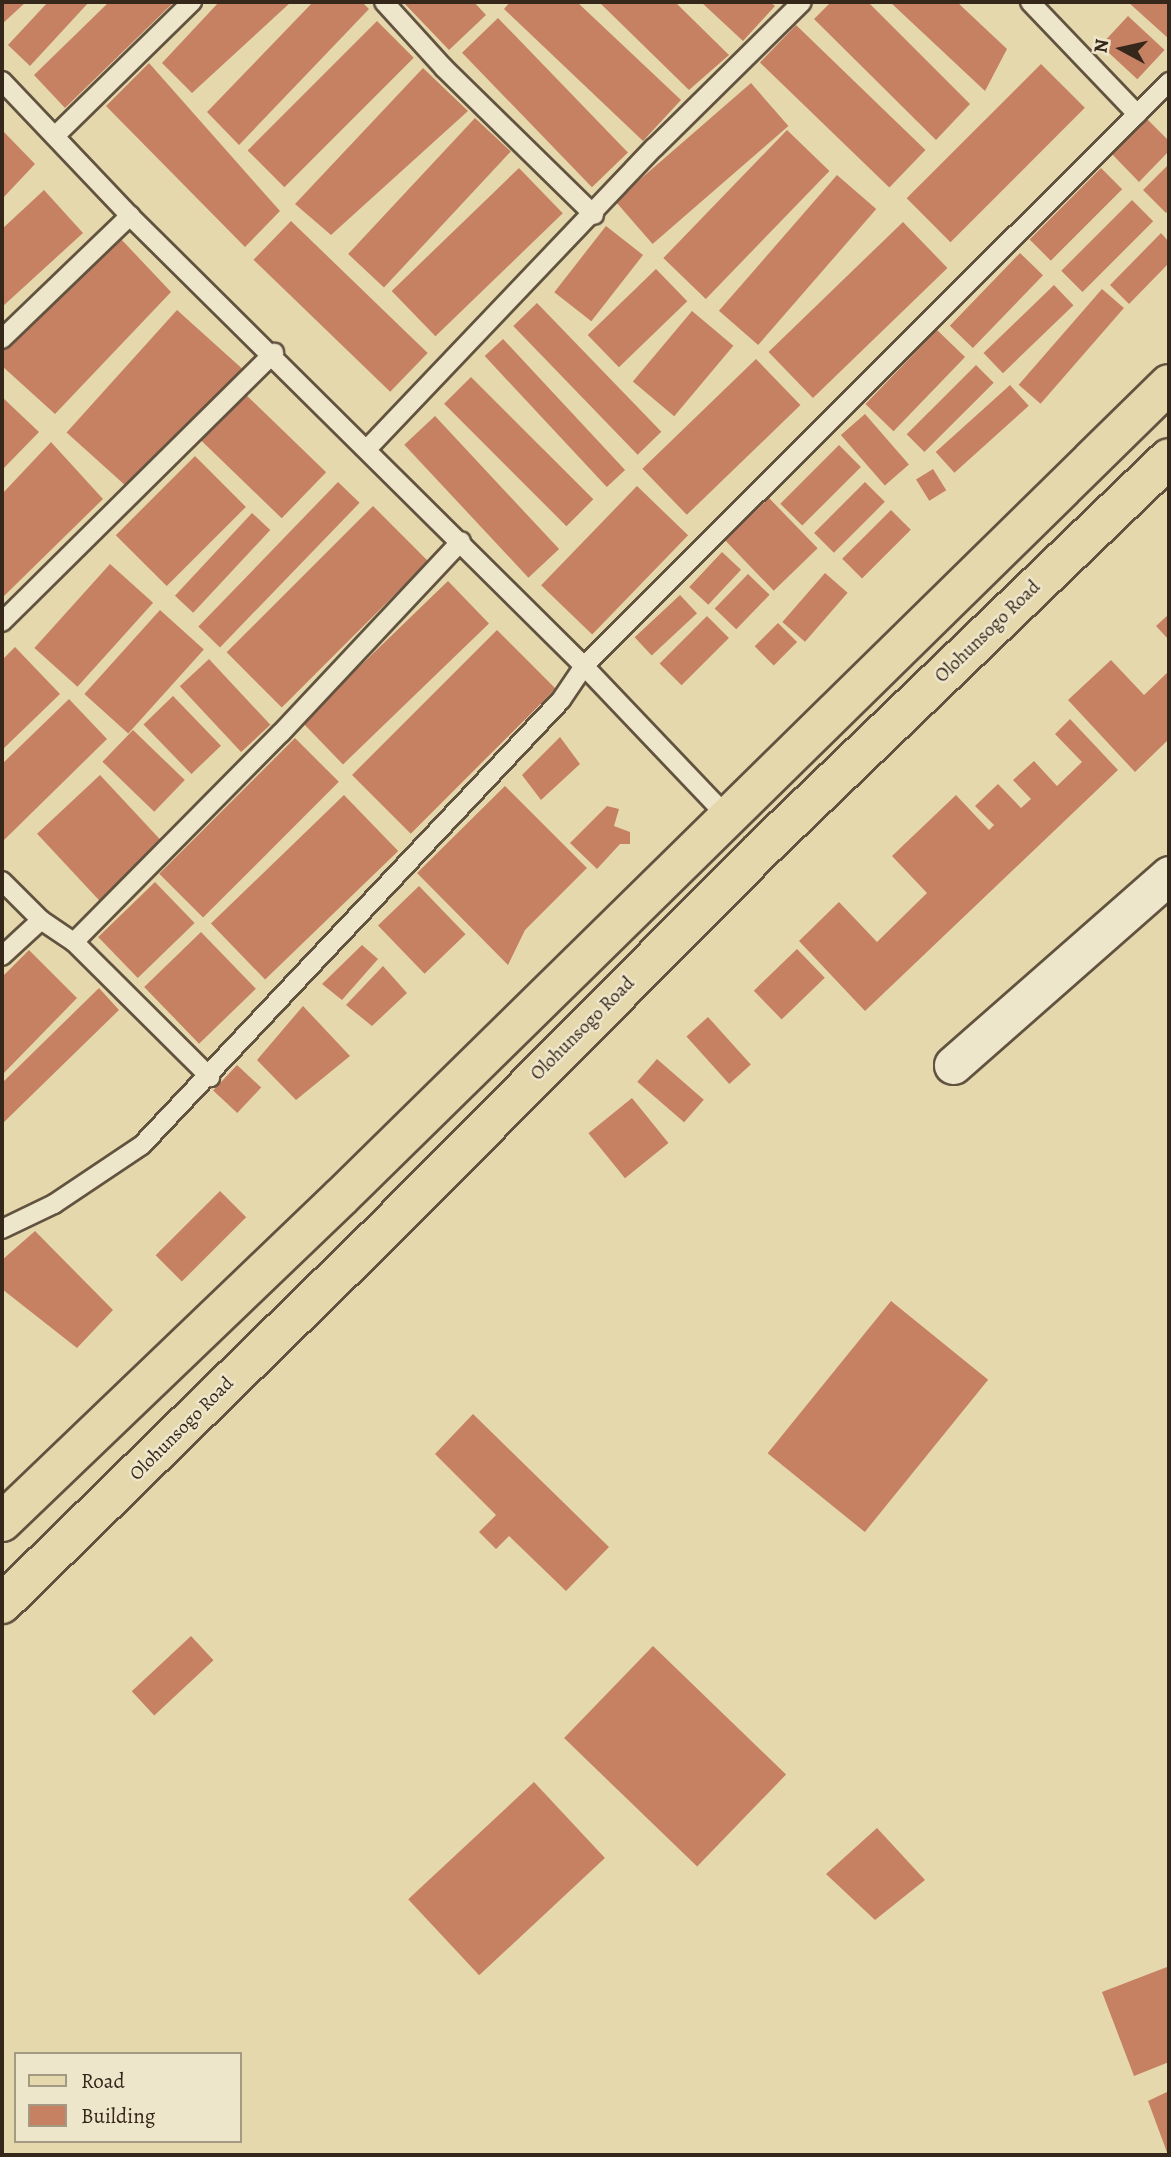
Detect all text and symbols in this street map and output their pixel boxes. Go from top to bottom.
north arrow [1087,14,1157,84]
text: N [1087,37,1115,55]
street label: Olohunsogo Road [931,576,1045,688]
street label: Olohunsogo Road [526,972,640,1086]
street label: Olohunsogo Road [125,1372,239,1486]
legend [14,2052,242,2143]
text: Road [81,2067,125,2095]
text: Building [81,2102,155,2130]

